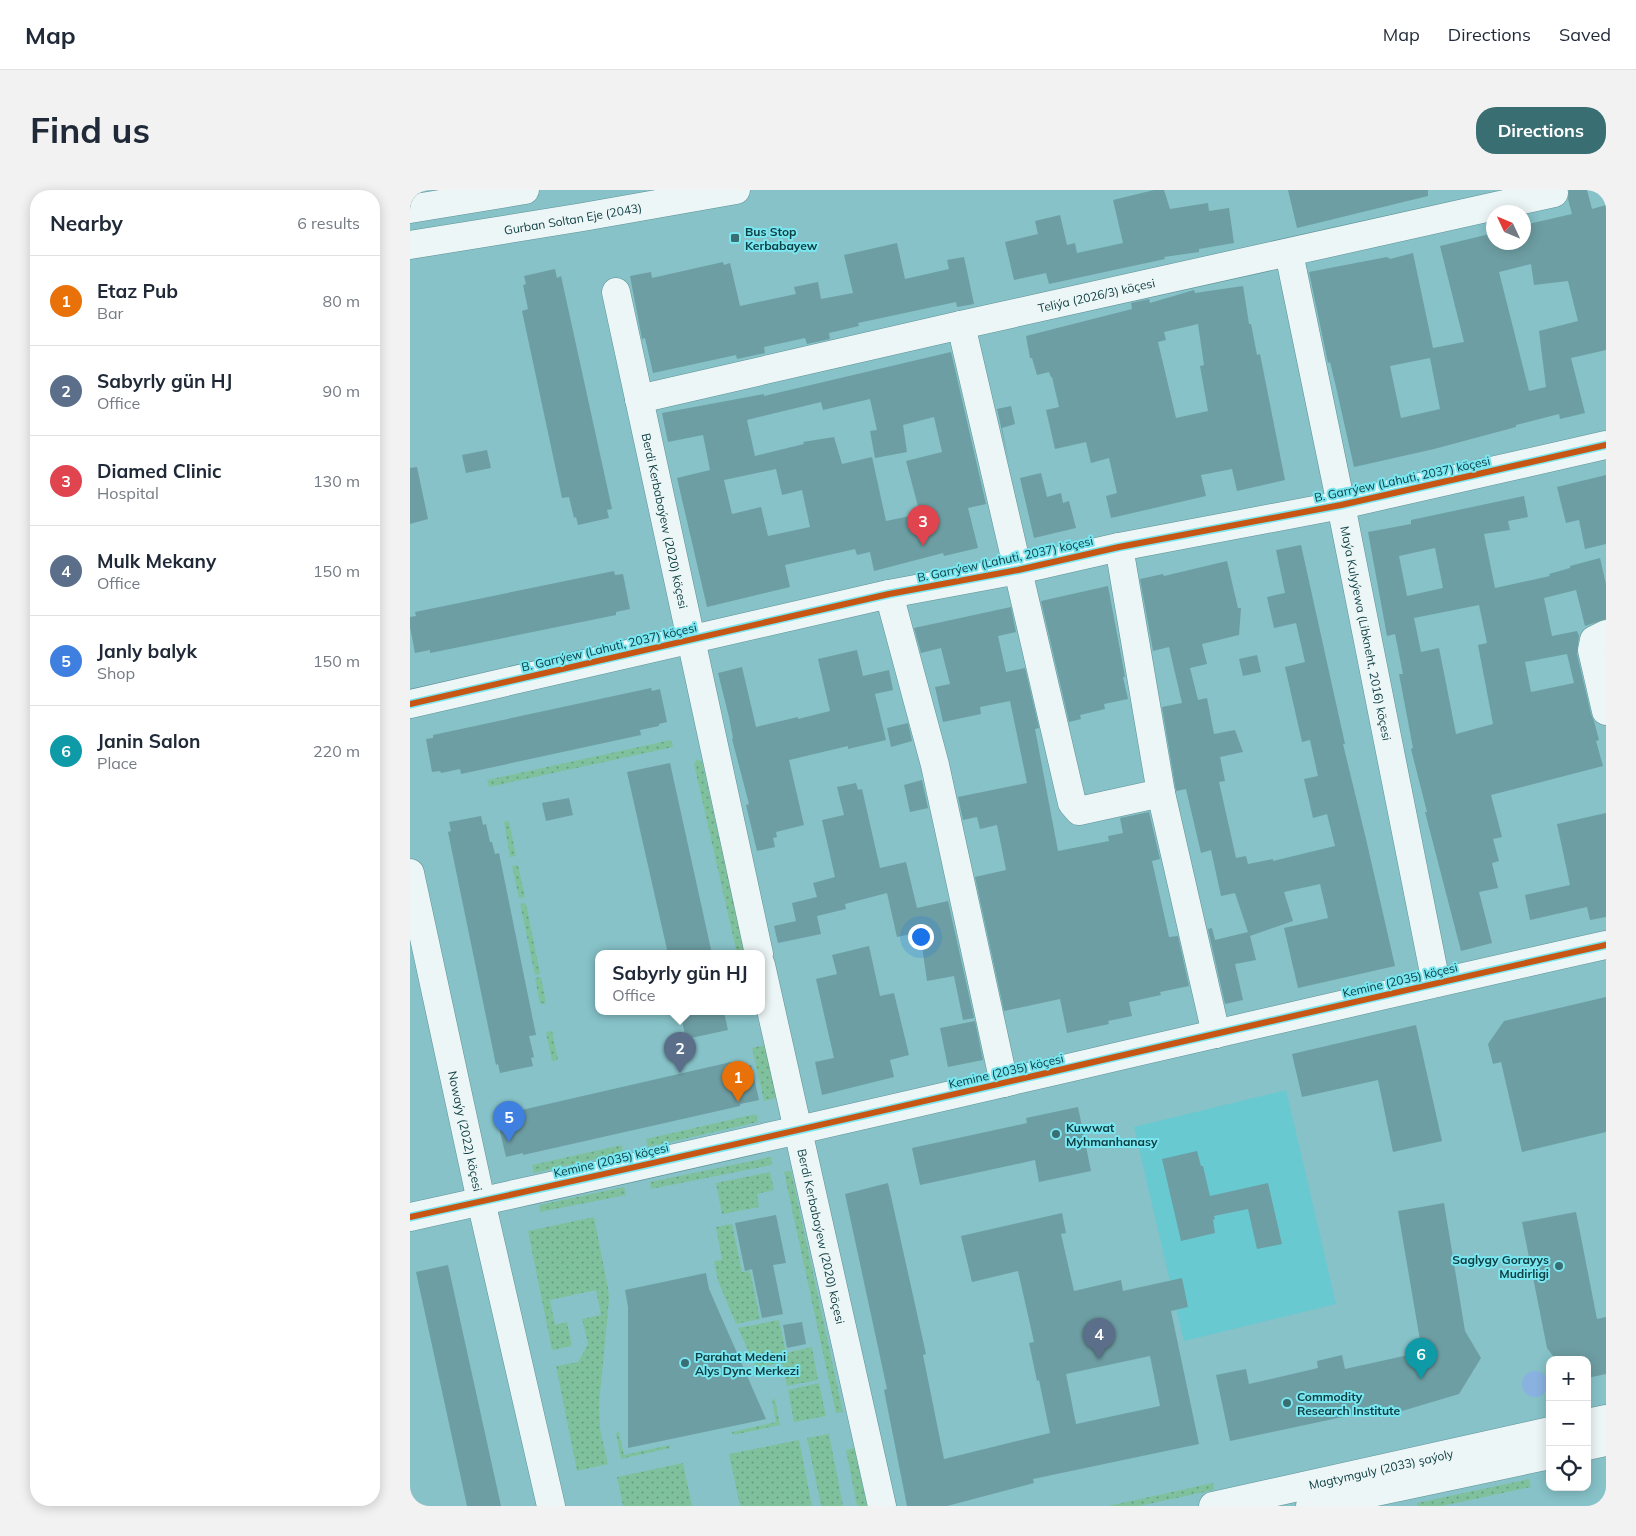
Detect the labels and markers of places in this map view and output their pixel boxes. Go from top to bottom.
place label: Bus Stop Kerbabayew [745,224,818,253]
marker: Bus Stop Kerbabayew [729,232,741,244]
pin: 3 [907,505,939,546]
pin: 2 [664,1032,696,1073]
pin: 1 [722,1061,754,1102]
pin: 5 [493,1101,525,1142]
place label: Kuwwat Myhmanhanasy [1066,1120,1158,1149]
marker: Kuwwat Myhmanhanasy [1050,1128,1062,1140]
place label: Saglygy Gorayys Mudirligi [1452,1252,1549,1281]
marker: Saglygy Gorayys Mudirligi [1553,1260,1565,1272]
pin: 4 [1083,1318,1115,1359]
pin: 6 [1405,1338,1437,1379]
place label: Parahat Medeni Alys Dync Merkezi [695,1349,799,1378]
marker: Parahat Medeni Alys Dync Merkezi [679,1357,691,1369]
place label: Commodity Research Institute [1297,1389,1401,1418]
marker: Commodity Research Institute [1281,1397,1293,1409]

